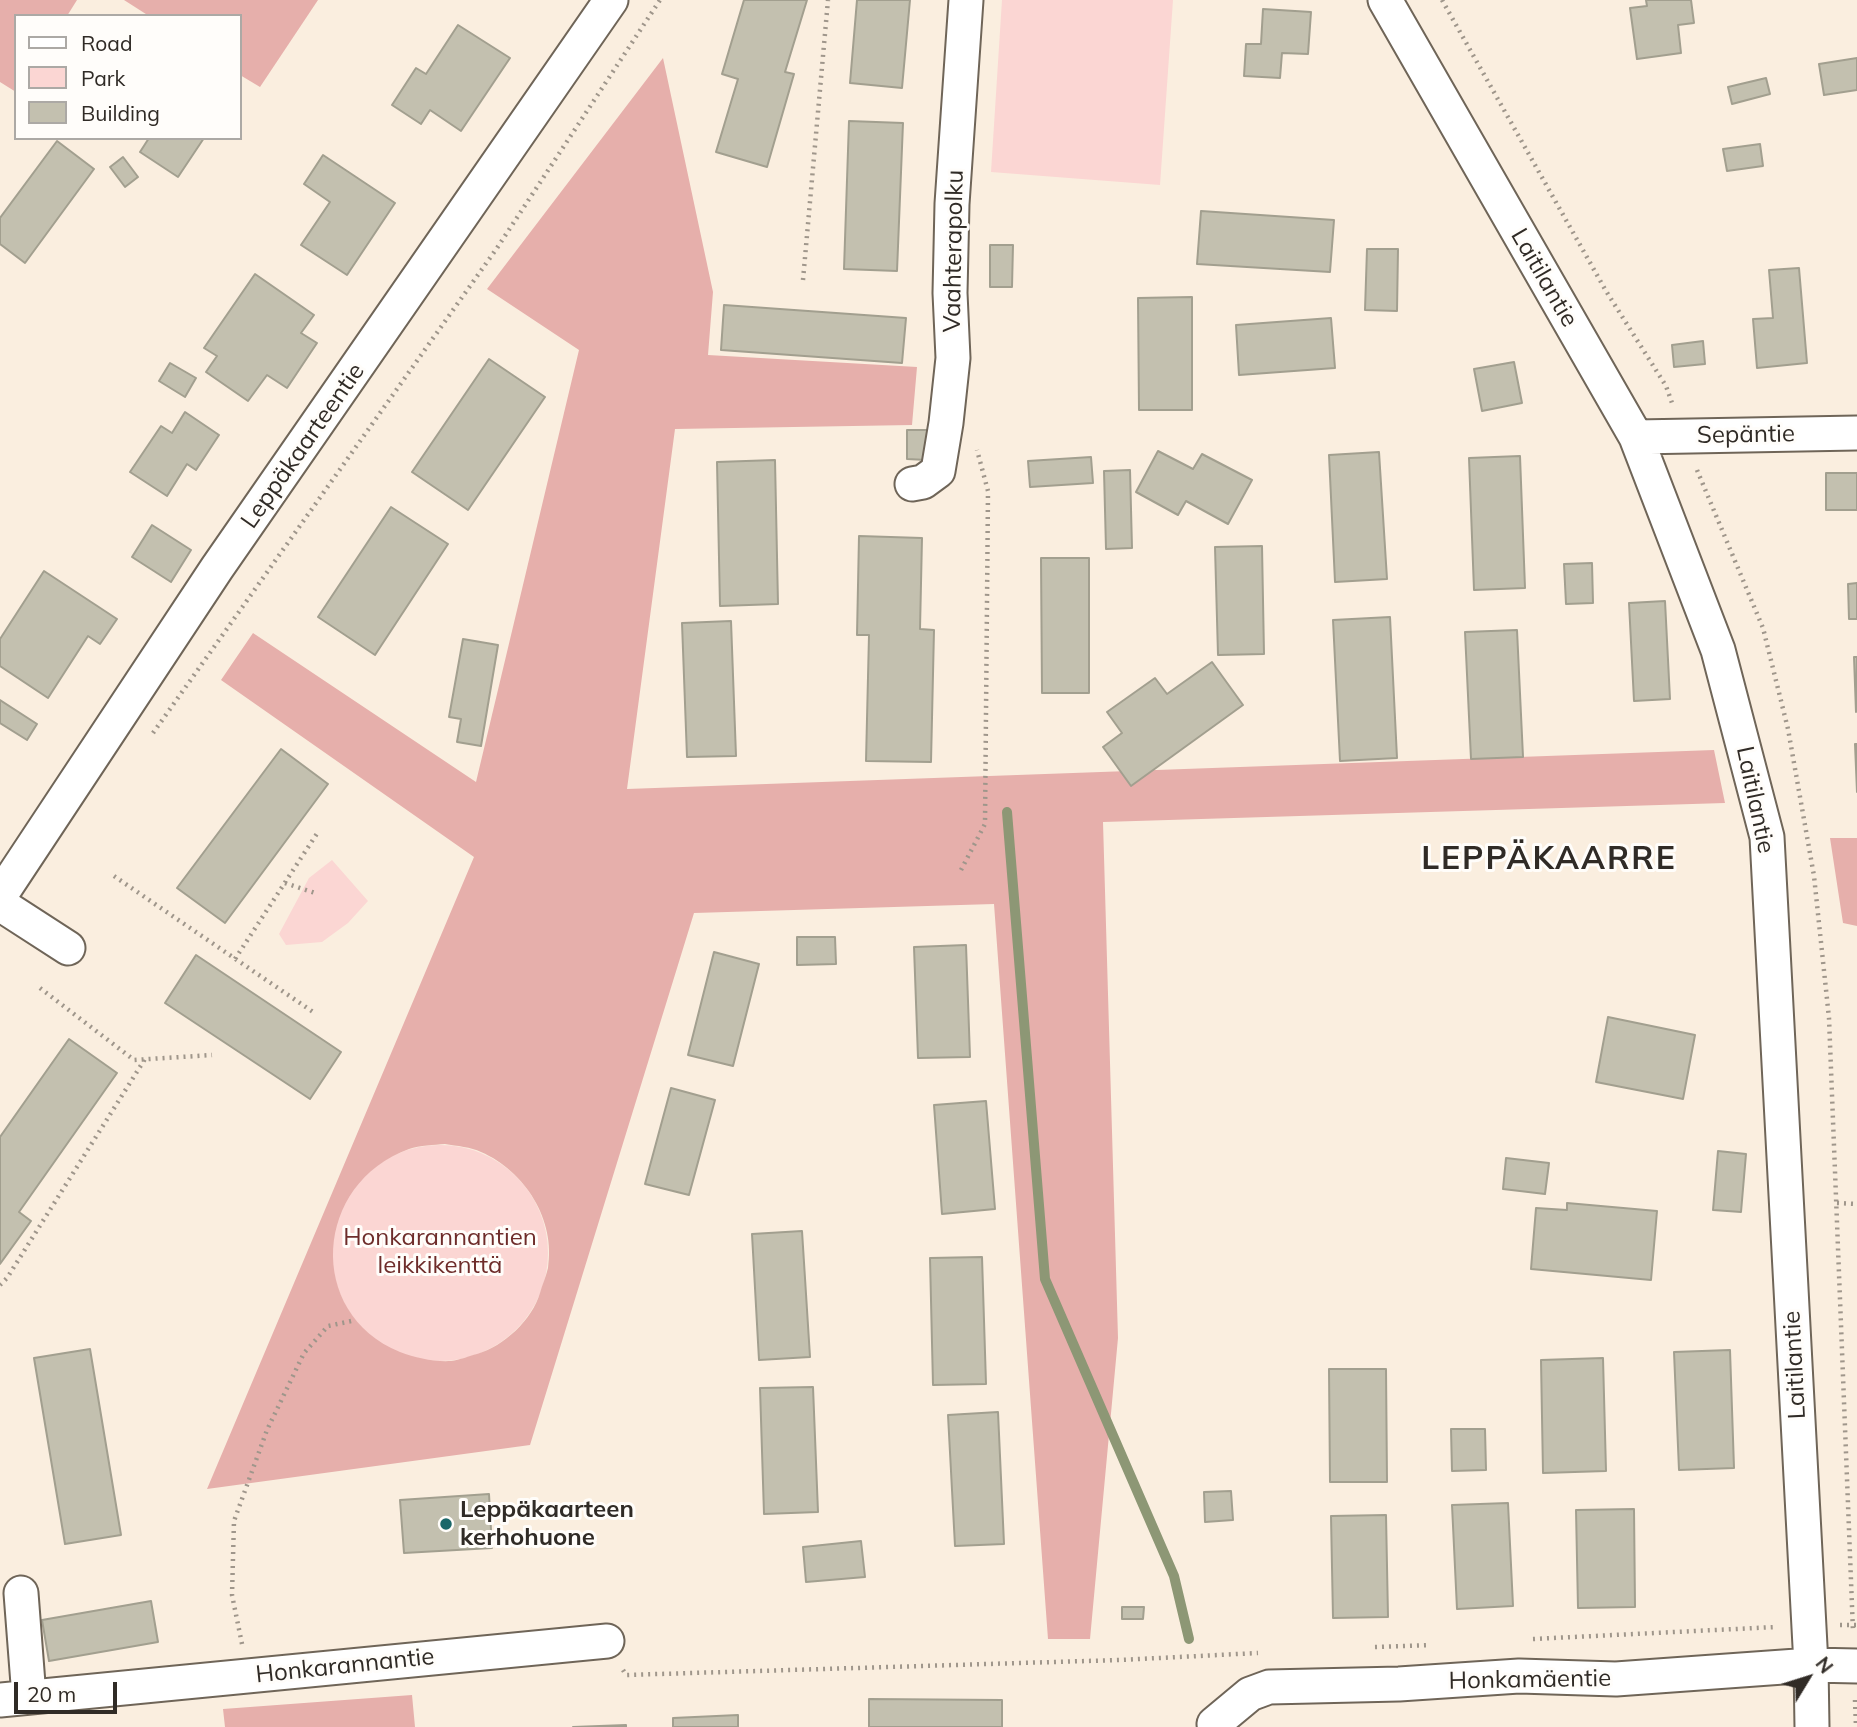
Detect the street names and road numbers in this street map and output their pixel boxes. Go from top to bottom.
street label: Vaahterapolku [938,169,970,333]
street label: Laitilantie [1504,224,1584,332]
street label: Leppäkaarteentie [235,358,371,534]
street label: Sepäntie [1697,420,1795,450]
street label: Laitilantie [1730,744,1780,856]
street label: Laitilantie [1778,1310,1812,1420]
street label: Honkarannantie [254,1642,436,1690]
street label: Honkamäentie [1448,1664,1612,1696]

